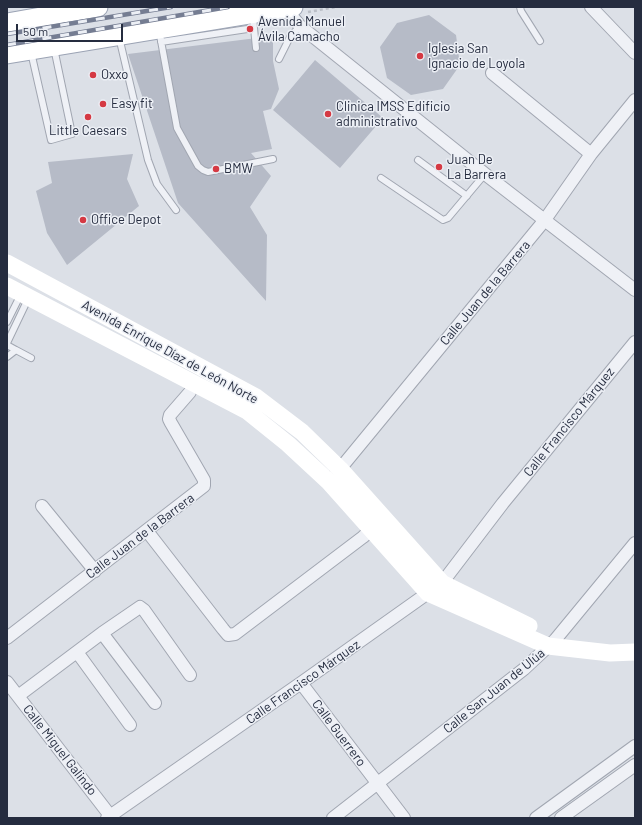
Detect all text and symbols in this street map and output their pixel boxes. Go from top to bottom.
place label: Avenida Manuel Ávila Camacho [258,14,345,45]
scale bar [18,16,125,42]
text: 50 m [23,24,48,38]
marker: Avenida Manuel Ávila Camacho [245,24,255,34]
place label: Iglesia San Ignacio de Loyola [428,41,525,72]
marker: Iglesia San Ignacio de Loyola [415,51,425,61]
place label: Oxxo [101,67,128,83]
marker: Oxxo [88,70,98,80]
place label: Easy fit [111,96,153,112]
marker: Easy fit [98,99,108,109]
place label: Clinica IMSS Edificio administrativo [336,99,450,130]
marker: Clinica IMSS Edificio administrativo [323,109,333,119]
marker: Little Caesars [83,112,93,122]
place label: Little Caesars [49,123,127,139]
place label: Juan De La Barrera [447,152,506,183]
place label: BMW [224,161,253,177]
marker: Juan De La Barrera [434,162,444,172]
marker: BMW [211,164,221,174]
place label: Office Depot [91,212,161,228]
marker: Office Depot [78,215,88,225]
street label: Calle Juan de la Barrera [437,237,533,349]
street label: Avenida Enrique Díaz de León Norte [79,297,261,407]
street label: Calle Francisco Márquez [520,364,618,480]
street label: Calle Juan de la Barrera [83,490,197,582]
street label: Calle Francisco Márquez [243,637,363,727]
street label: Calle San Juan de Ulúa [440,645,548,737]
street label: Calle Guerrero [309,696,369,770]
street label: Calle Miguel Galindo [20,701,100,799]

